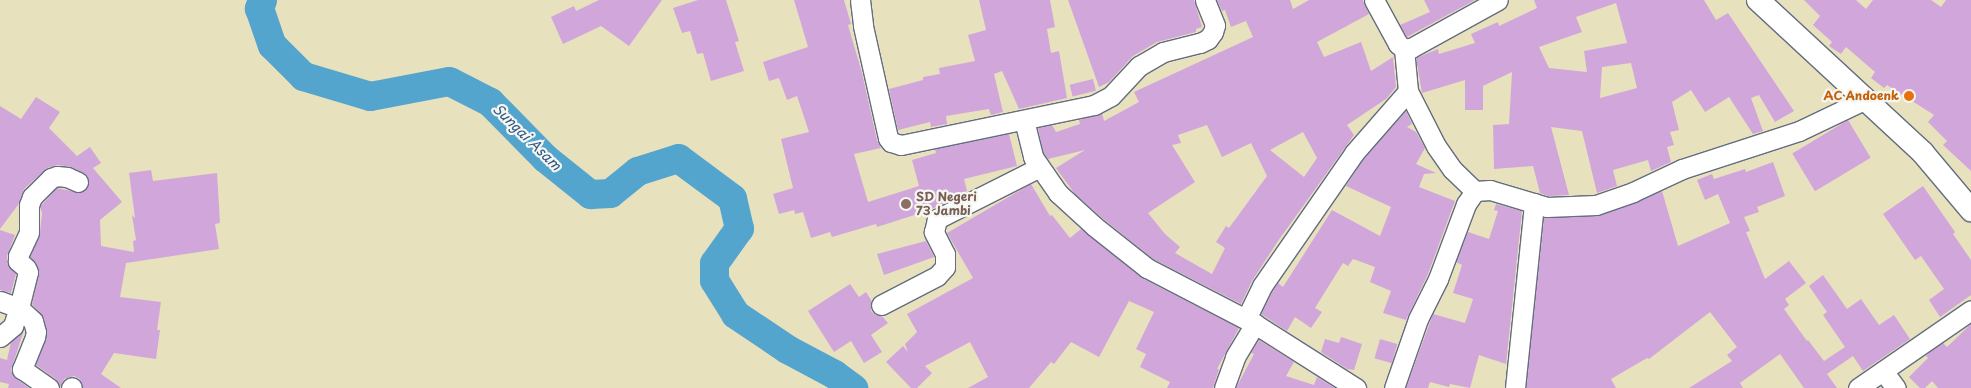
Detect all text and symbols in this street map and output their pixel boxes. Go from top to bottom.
place label: AC Andoenk [1824,89,1899,103]
marker: AC Andoenk [1903,90,1915,102]
water label: Sungai Asam [489,100,565,174]
place label: SD Negeri 73 Jambi [916,190,976,218]
marker: SD Negeri 73 Jambi [900,198,912,210]

